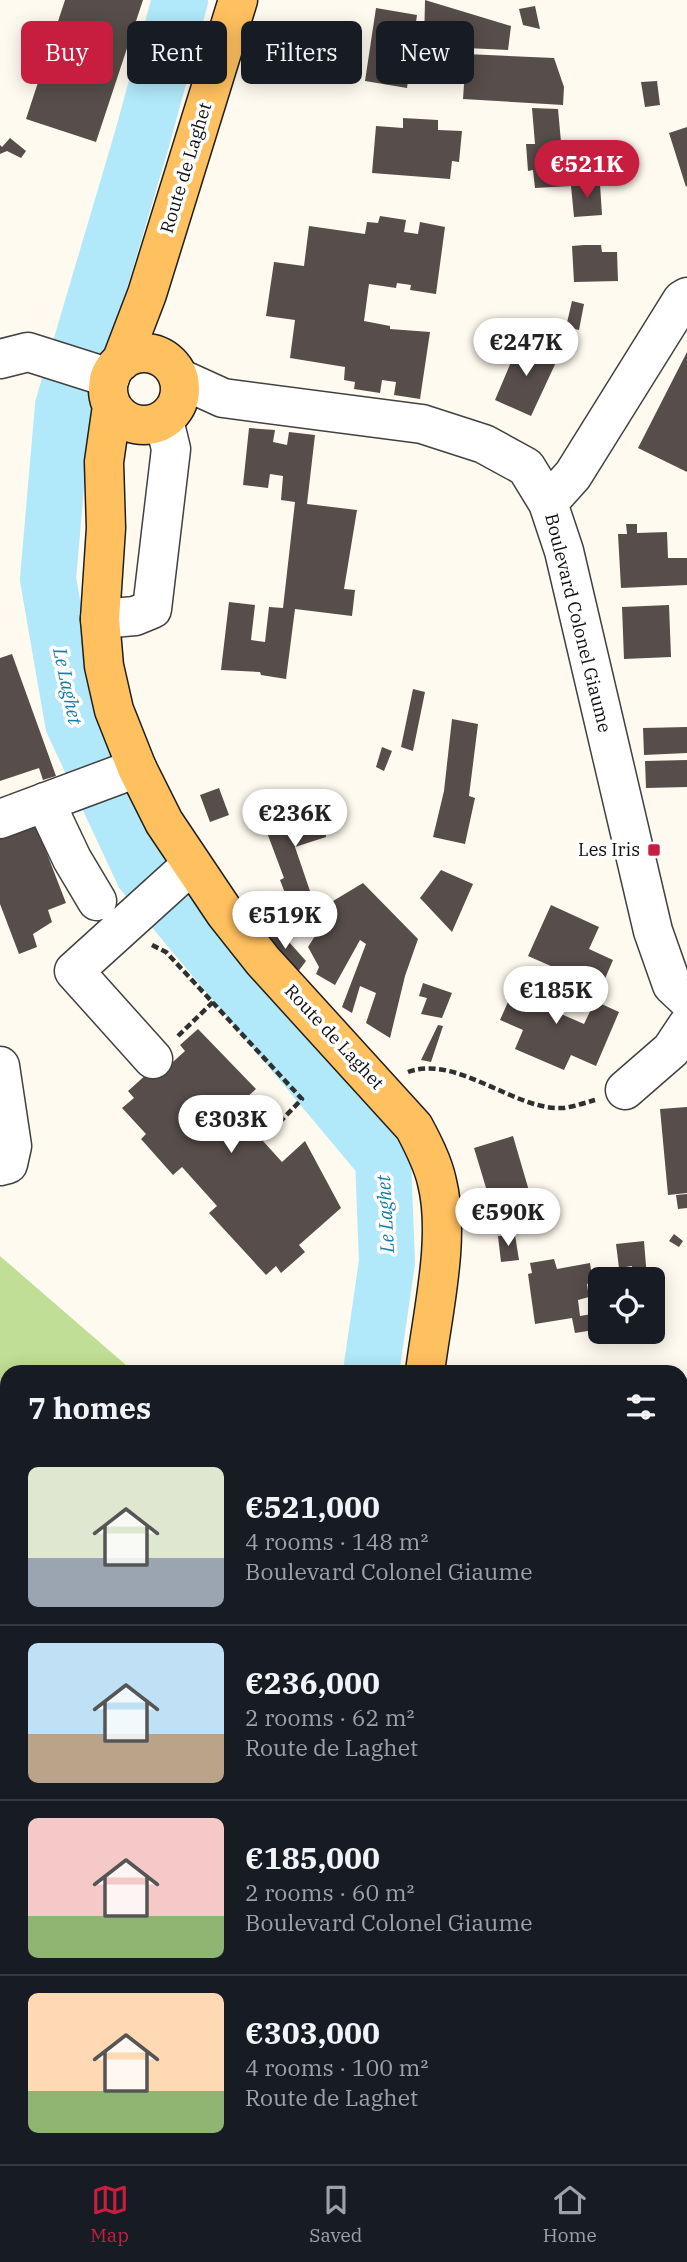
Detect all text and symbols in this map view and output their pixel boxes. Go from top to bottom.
chip: Buy [21,21,113,84]
chip: Rent [127,21,227,84]
chip: Filters [241,21,362,84]
chip: New [376,21,474,84]
street label: Route de Laghet [155,100,216,236]
pin: €521K [538,140,636,200]
text: €521K [550,148,624,178]
pin: €247K [477,318,575,378]
text: €247K [489,326,563,356]
street label: Boulevard Colonel Giaume [540,511,617,735]
water label: Le Laghet [48,644,88,728]
pin: €236K [246,790,344,849]
text: €236K [258,797,332,827]
place label: Les Iris [578,838,640,861]
marker: Les Iris [646,842,662,858]
pin: €519K [236,892,334,951]
text: €519K [248,899,322,929]
pin: €185K [507,967,605,1026]
text: €185K [519,974,593,1004]
street label: Route de Laghet [280,979,389,1094]
pin: €303K [182,1096,280,1155]
text: €303K [194,1103,268,1133]
water label: Le Laghet [371,1173,399,1254]
pin: €590K [459,1188,557,1248]
text: €590K [471,1196,545,1226]
map controls [588,1267,665,1344]
button: locate [588,1267,665,1344]
text: 7 homes [28,1388,151,1427]
icon: filters [622,1388,660,1426]
text: €521,000 [245,1487,380,1526]
icon: home [84,1495,168,1579]
text: 4 rooms · 148 m² [245,1526,428,1556]
text: Boulevard Colonel Giaume [245,1556,532,1586]
text: €236,000 [245,1663,380,1702]
icon: home [84,1671,168,1755]
text: 2 rooms · 62 m² [245,1702,415,1732]
text: Route de Laghet [245,1732,418,1762]
text: €185,000 [245,1838,380,1877]
icon: home [84,1846,168,1930]
text: 2 rooms · 60 m² [245,1877,415,1907]
text: Boulevard Colonel Giaume [245,1907,532,1937]
text: €303,000 [245,2013,380,2052]
icon: home [84,2021,168,2105]
text: 4 rooms · 100 m² [245,2052,428,2082]
text: Route de Laghet [245,2082,418,2112]
tab: Map [90,2181,129,2247]
tab: Saved [309,2181,362,2247]
tab: Home [543,2181,597,2247]

